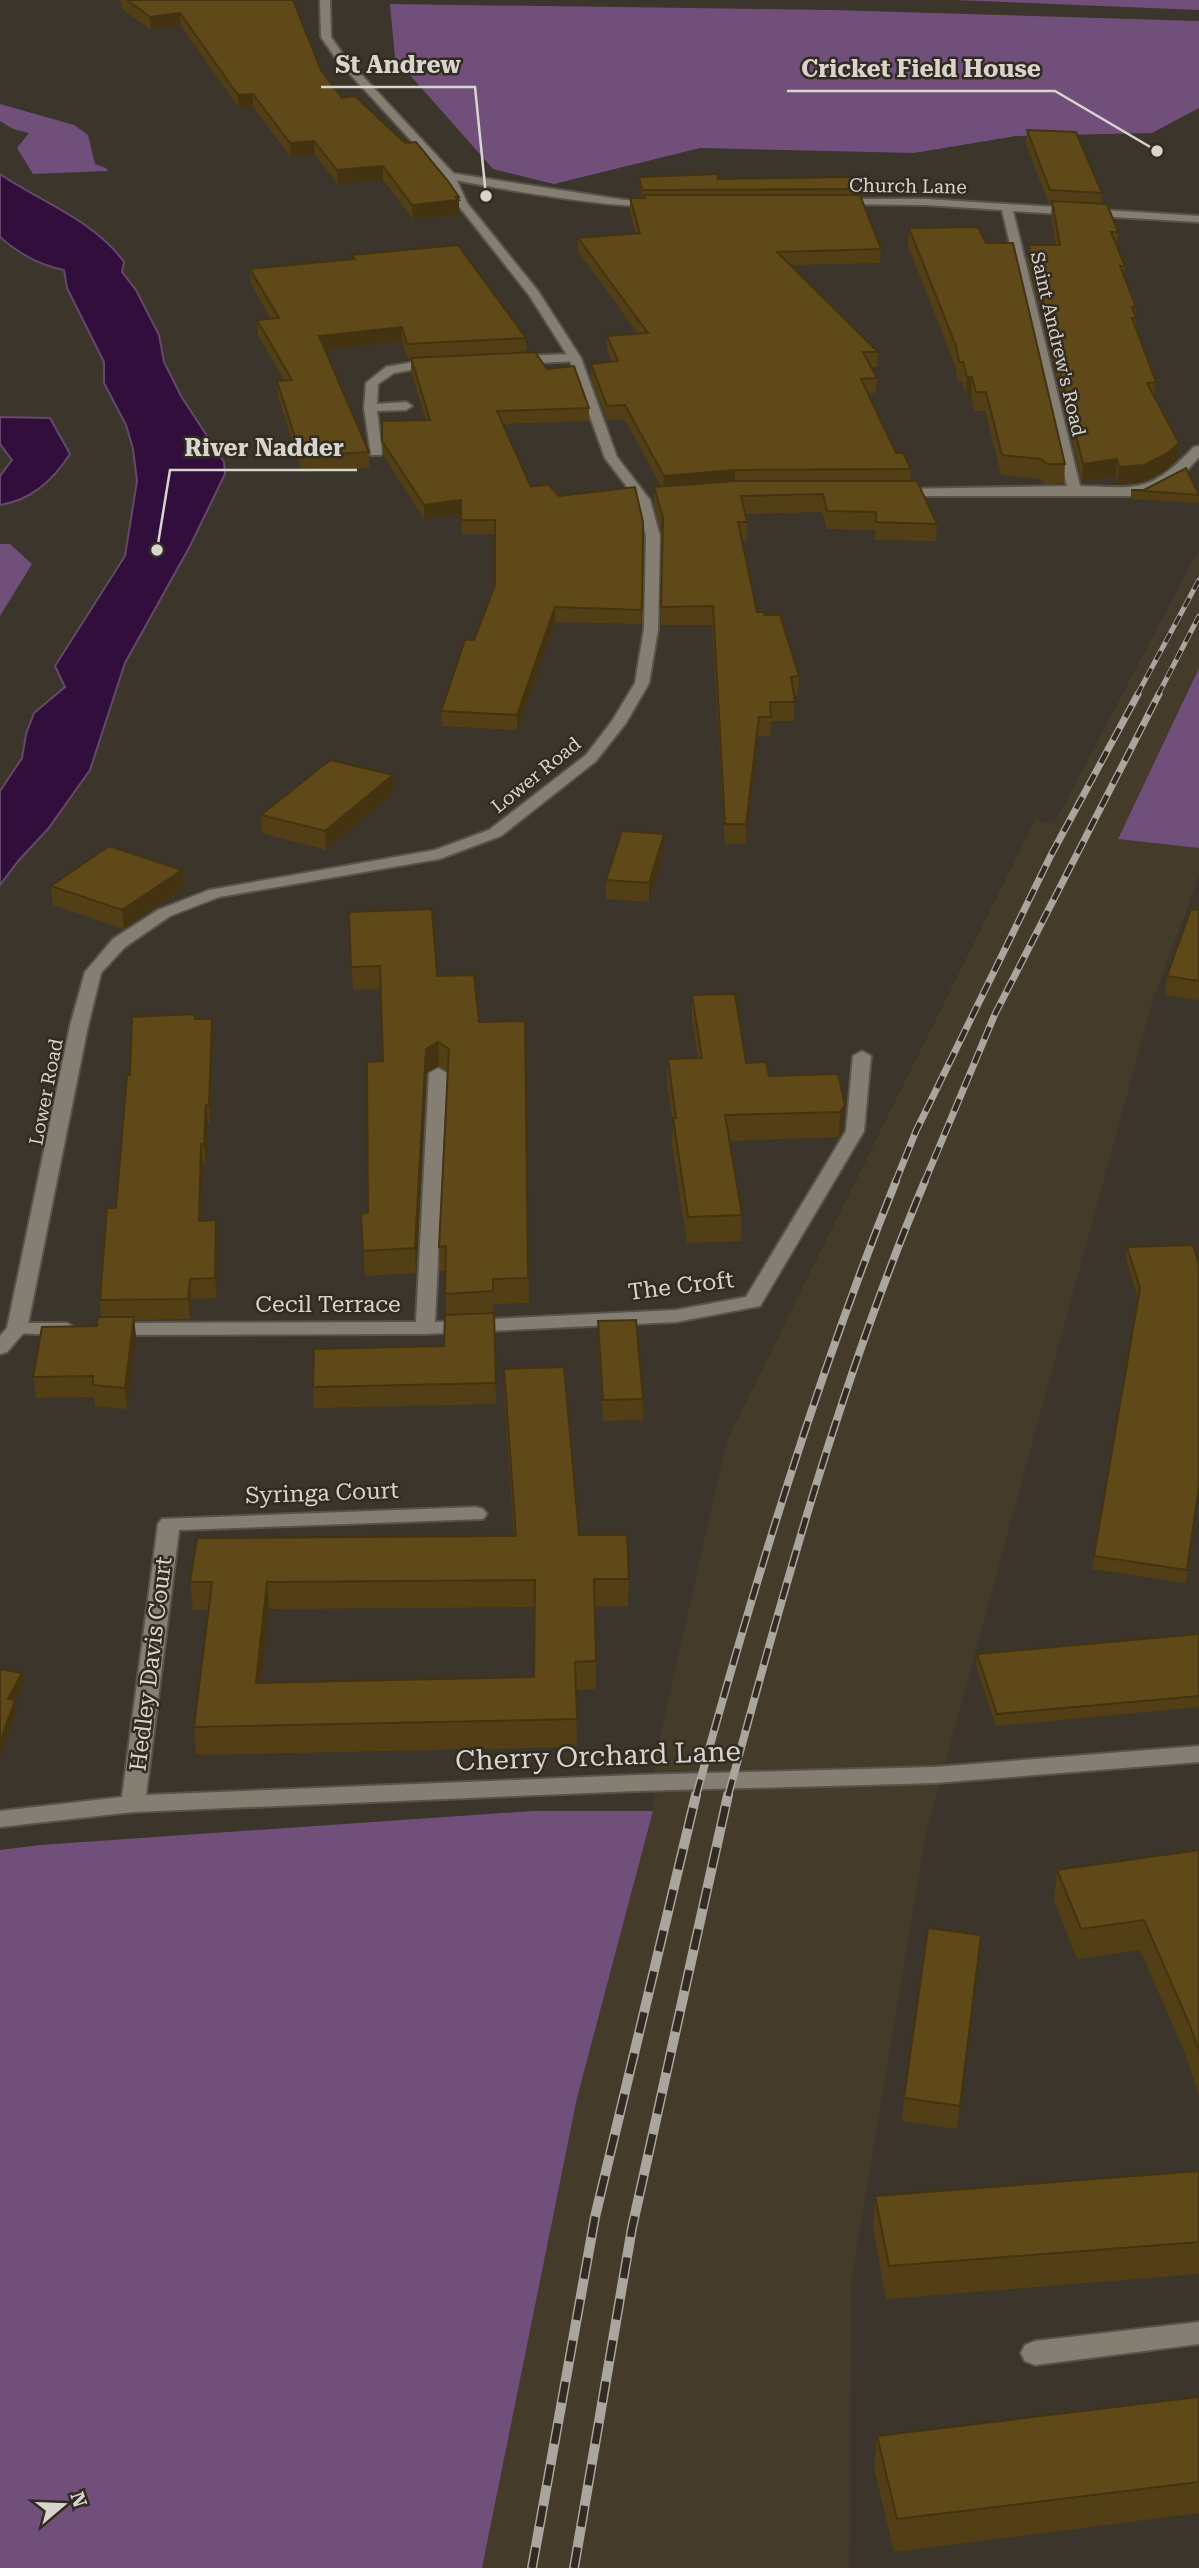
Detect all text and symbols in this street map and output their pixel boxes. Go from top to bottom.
callout: St Andrew [321,42,475,87]
callout: Cricket Field House [787,46,1055,91]
text: St Andrew [335,51,461,79]
text: Cricket Field House [801,55,1041,83]
street label: Church Lane [849,173,967,199]
street label: Saint Andrew's Road [1026,249,1090,439]
callout: River Nadder [170,425,357,470]
text: River Nadder [184,434,344,462]
street label: Lower Road [487,732,585,818]
street label: Lower Road [24,1037,68,1147]
street label: The Croft [627,1266,736,1306]
street label: Cecil Terrace [255,1291,401,1318]
street label: Syringa Court [245,1477,400,1509]
street label: Hedley Davis Court [124,1555,178,1773]
street label: Cherry Orchard Lane [455,1735,741,1777]
north arrow [28,2470,98,2540]
text: N [65,2489,92,2511]

